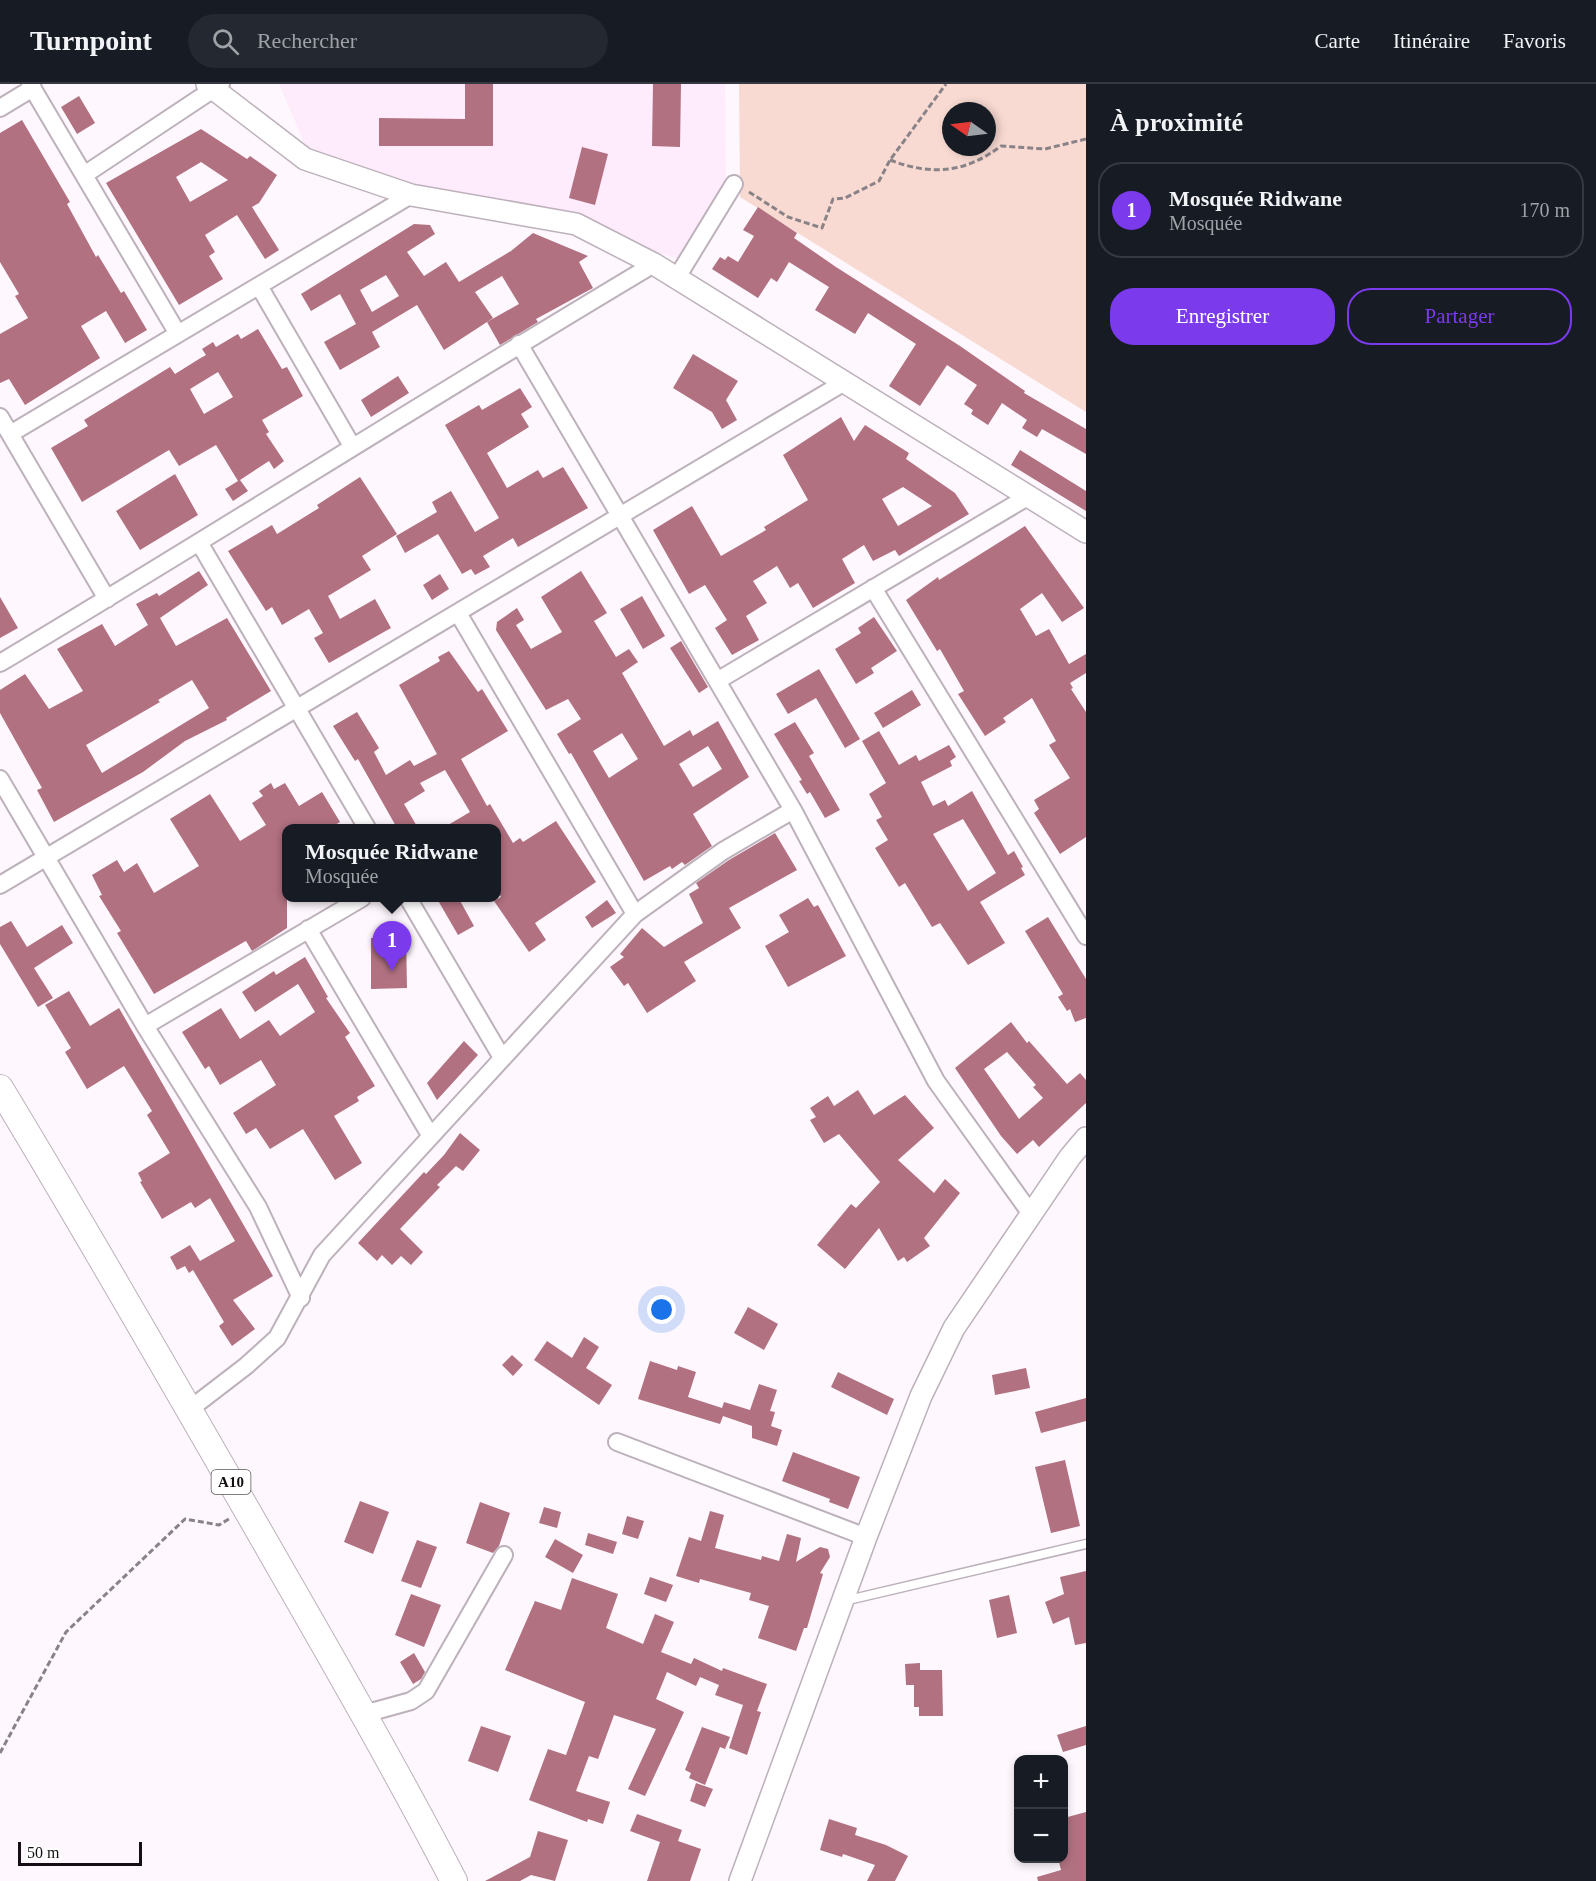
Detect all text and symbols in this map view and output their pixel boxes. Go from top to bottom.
search box [188,14,608,68]
text: Turnpoint [30,25,152,56]
icon: search [209,25,242,58]
text: Rechercher [257,28,357,53]
text: Carte [1315,29,1360,53]
text: Itinéraire [1393,29,1470,53]
text: Favoris [1503,29,1566,53]
north arrow [942,102,996,156]
text: À proximité [1110,108,1243,137]
text: Mosquée Ridwane [1169,186,1342,211]
text: 1 [1127,199,1137,221]
text: 170 m [1519,199,1570,221]
text: Mosquée [1169,212,1242,234]
button: Enregistrer [1110,288,1335,345]
button: Partager [1347,288,1572,345]
popup [282,824,501,902]
text: Mosquée Ridwane [305,839,478,864]
text: Mosquée [305,865,378,887]
pin: 1 [372,922,412,971]
your location [647,1295,676,1324]
road number: A10 [212,1470,250,1494]
map controls [1014,1755,1068,1863]
button: + [1014,1755,1068,1809]
button: − [1014,1809,1068,1863]
scale bar [18,1839,142,1866]
text: 50 m [27,1844,59,1861]

